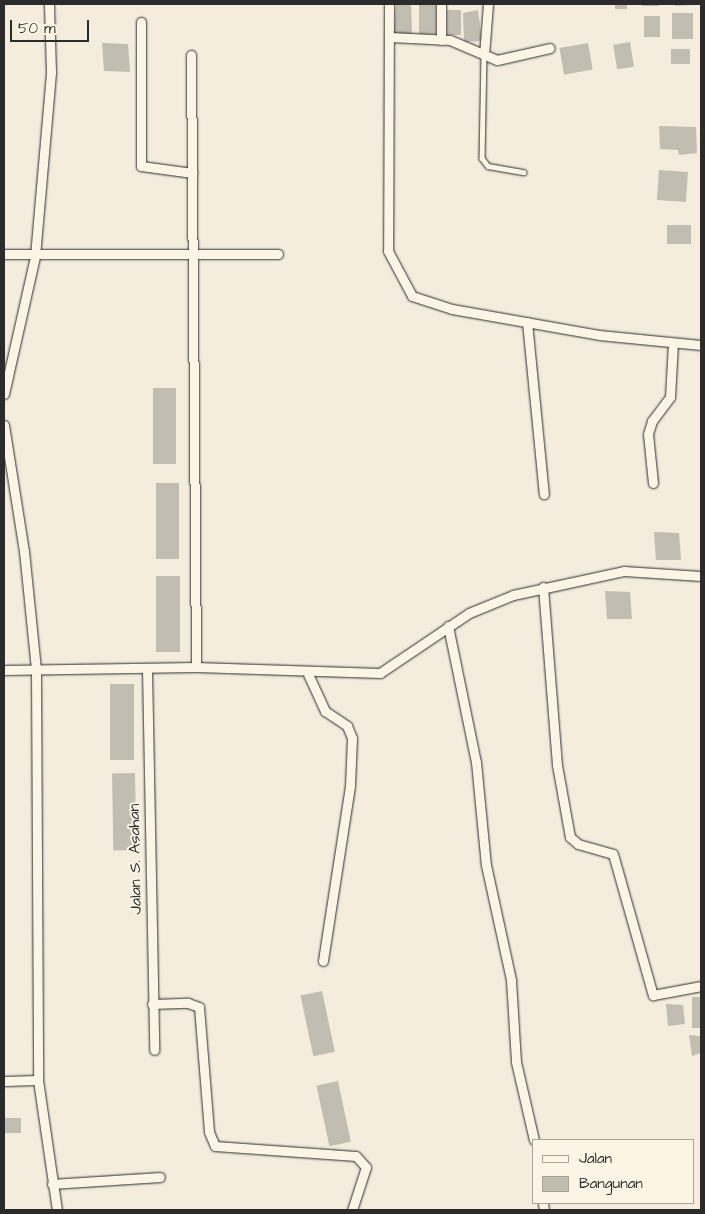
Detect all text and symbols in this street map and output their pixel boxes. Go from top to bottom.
scale bar [12,10,91,42]
text: 50 m [18,18,56,39]
street label: Jalan S. Asahan [124,803,146,915]
legend [532,1139,695,1204]
text: Jalan [579,1148,612,1169]
text: Bangunan [579,1173,643,1194]

